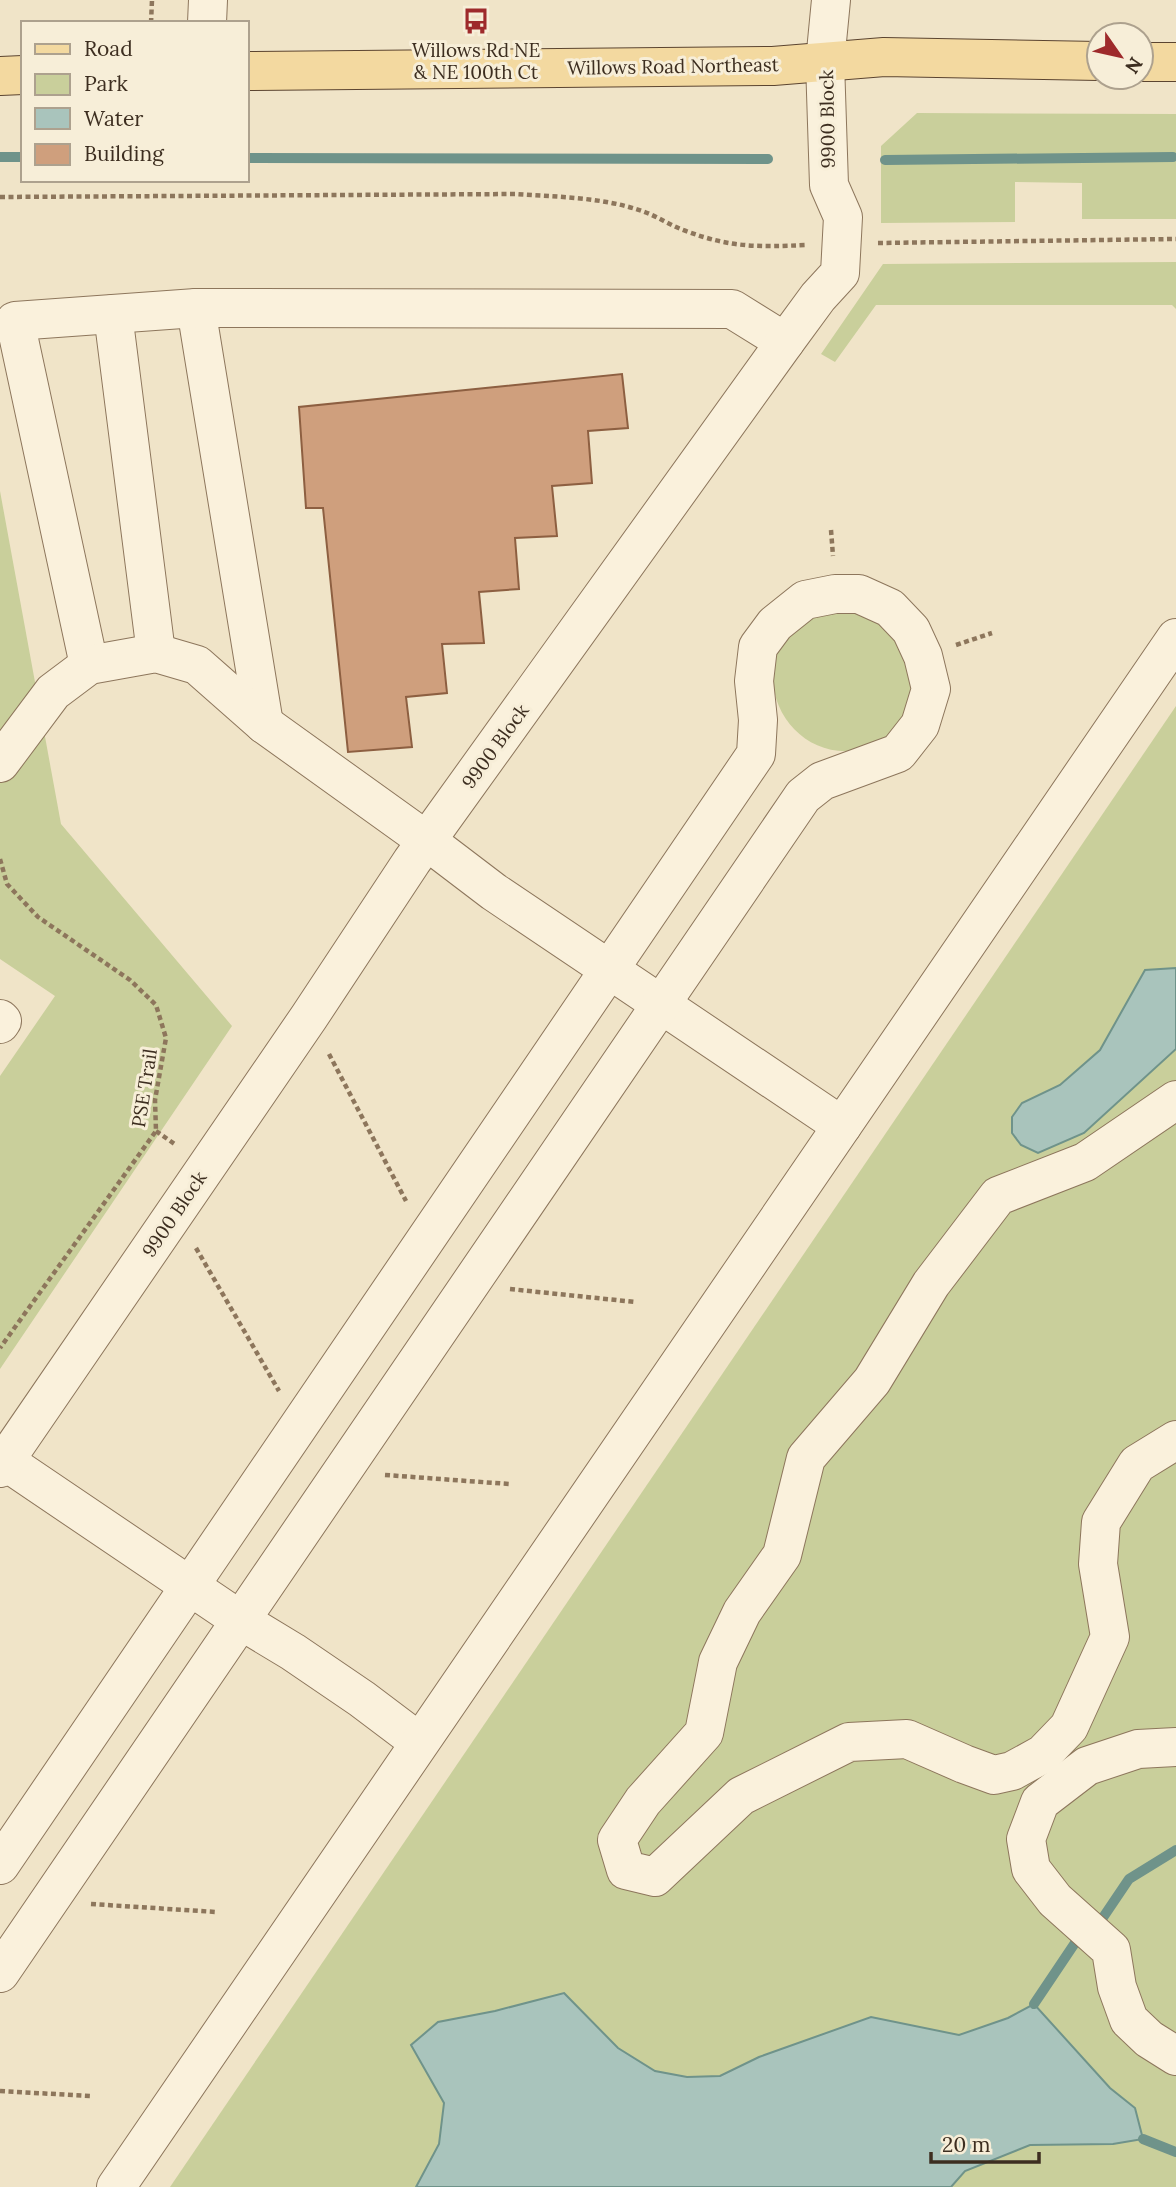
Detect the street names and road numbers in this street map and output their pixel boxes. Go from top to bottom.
street label: Willows Road Northeast [567,52,780,80]
street label: 9900 Block [814,69,840,169]
street label: 9900 Block [456,698,534,793]
street label: PSE Trail [126,1047,162,1129]
street label: 9900 Block [136,1166,212,1262]

